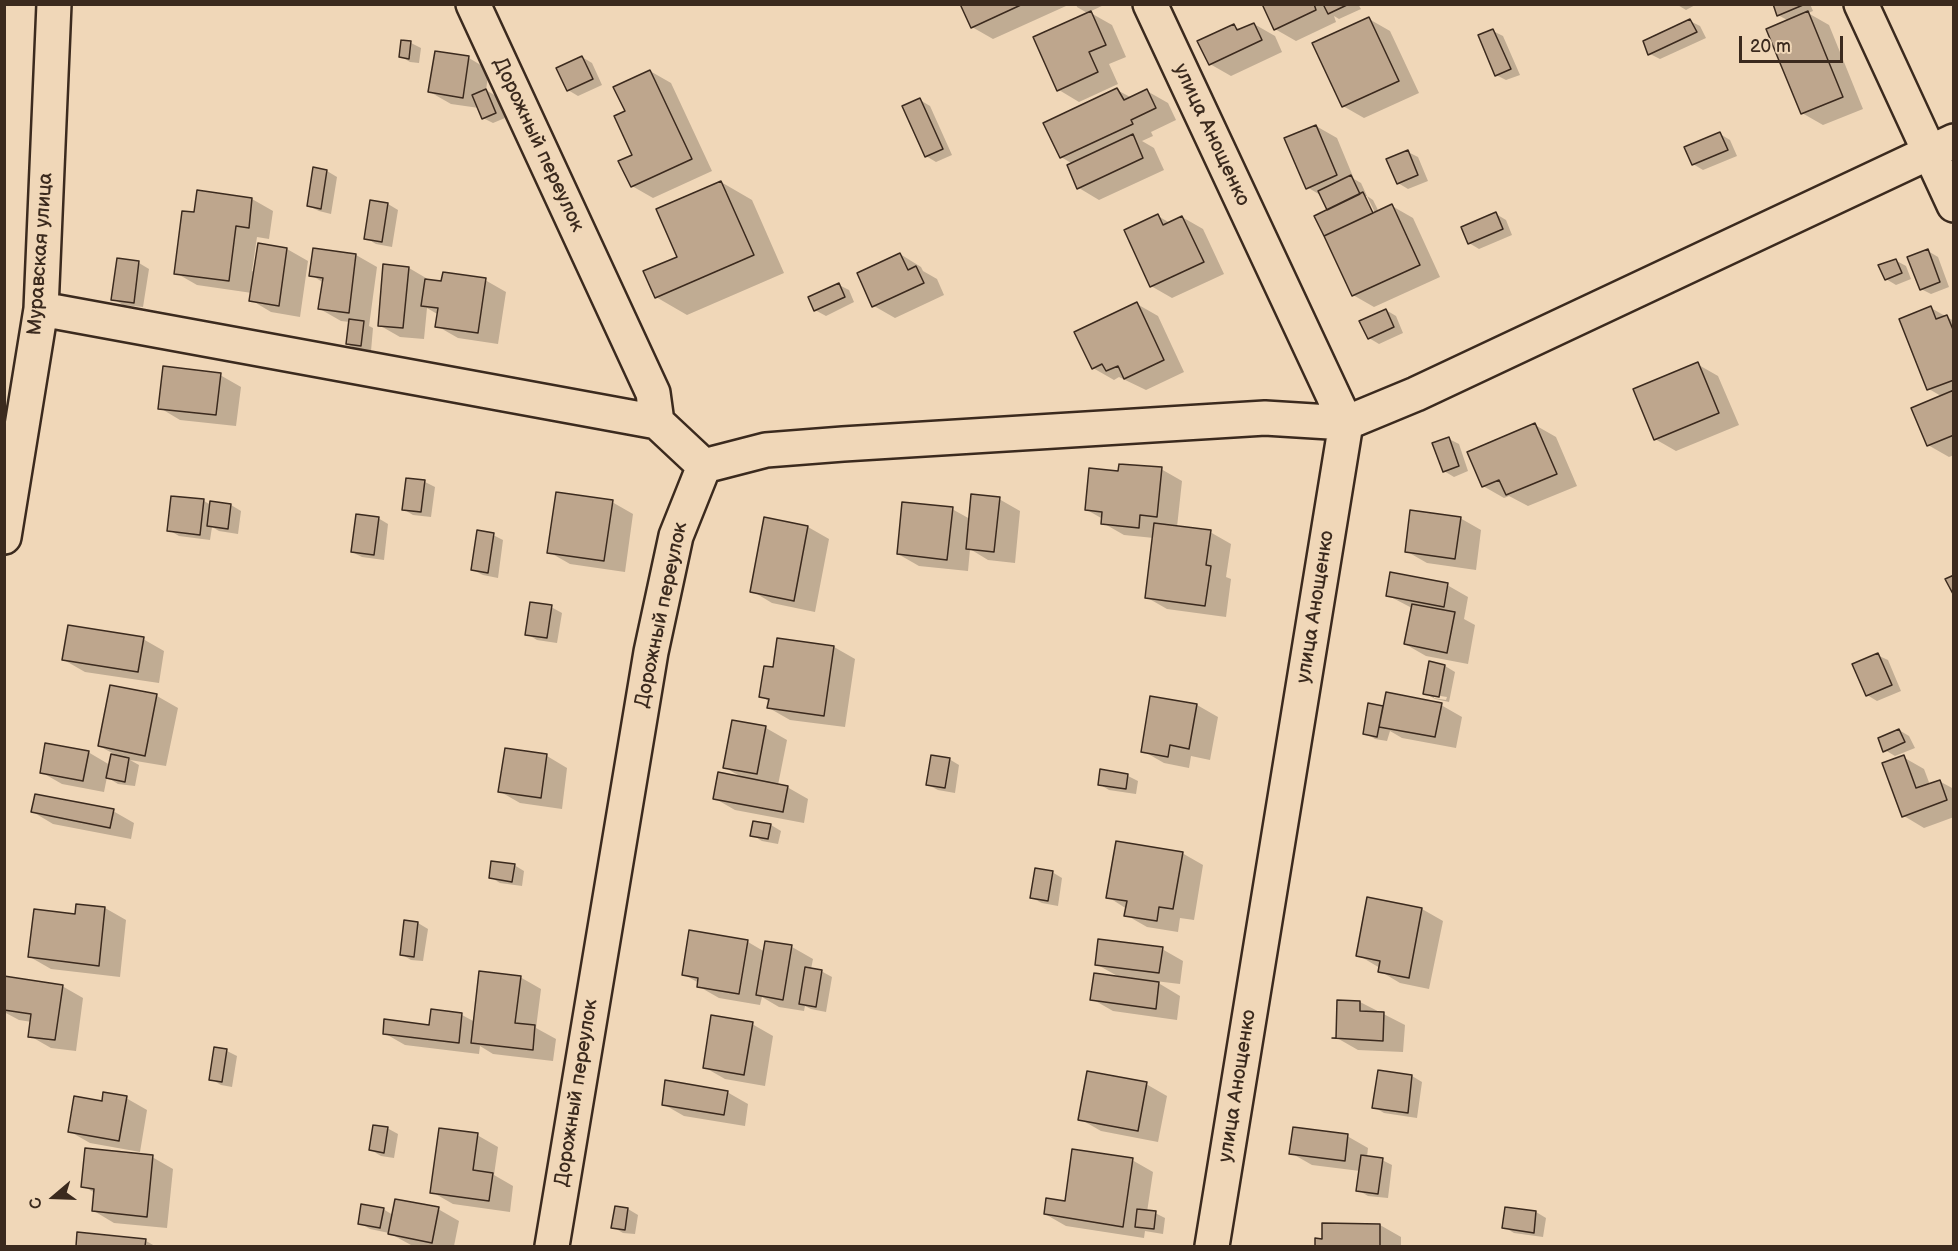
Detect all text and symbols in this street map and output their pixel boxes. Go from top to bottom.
scale bar [1742,24,1846,62]
text: 20 m [1750,36,1791,57]
street label: Дорожный переулок [487,54,589,236]
street label: улица Анощенко [1168,60,1254,210]
street label: Муравская улица [23,172,59,336]
street label: Дорожный переулок [631,520,693,710]
street label: улица Анощенко [1292,529,1340,685]
street label: Дорожный переулок [550,998,604,1188]
street label: улица Анощенко [1214,1008,1262,1164]
north arrow [24,1167,84,1227]
text: С [26,1195,47,1211]

